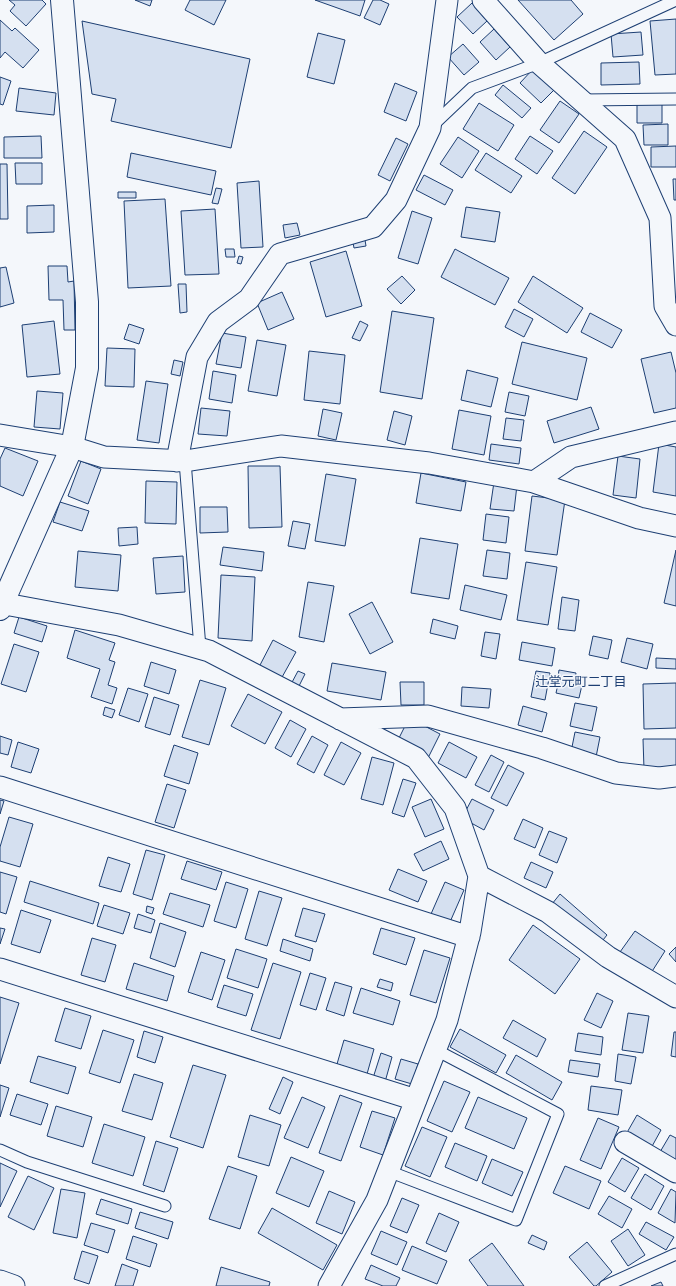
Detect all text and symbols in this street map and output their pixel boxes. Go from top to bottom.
district label: 辻堂元町二丁目 [535,672,627,690]

